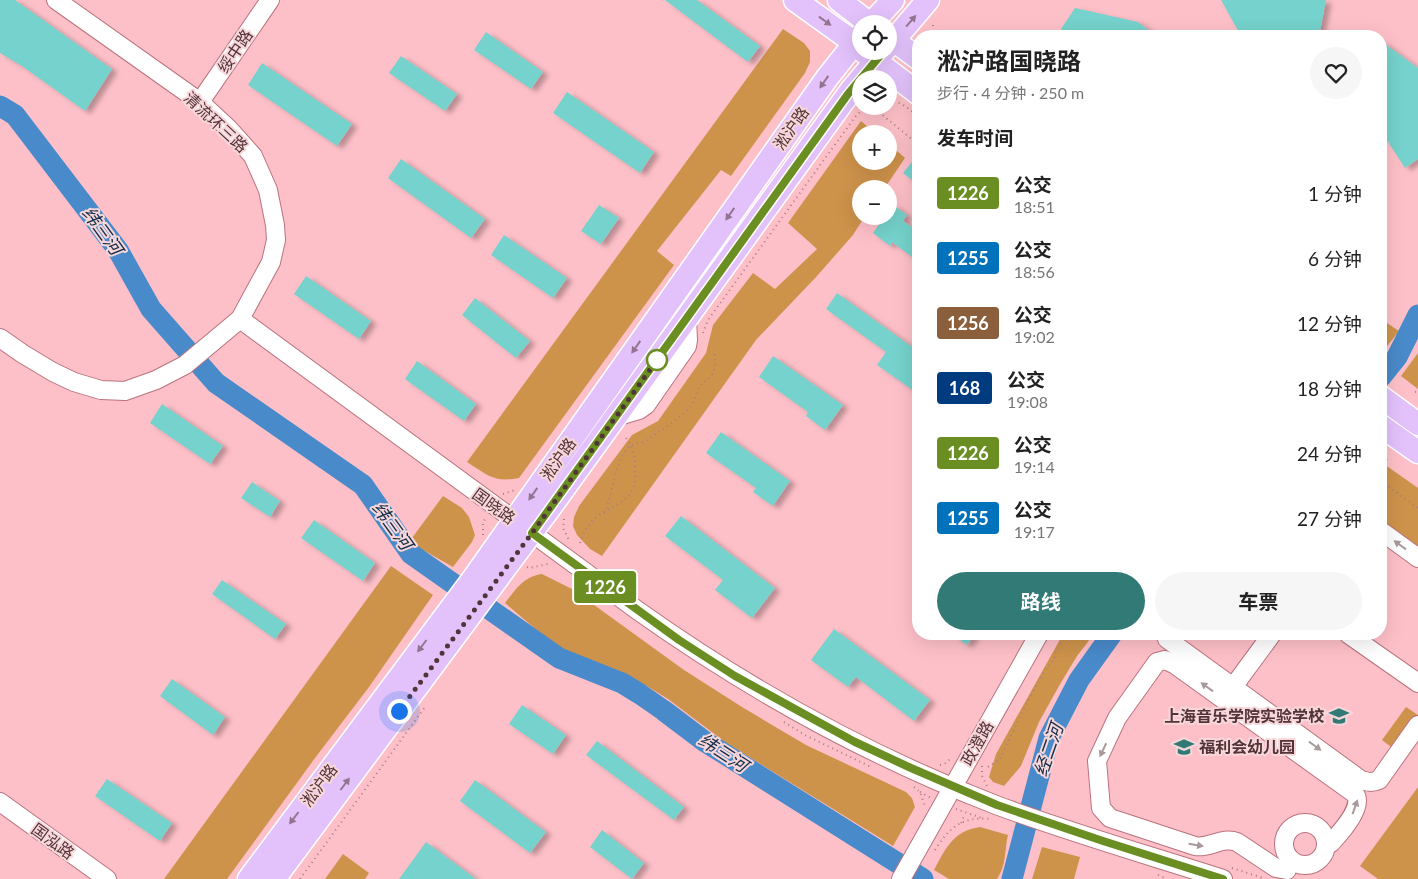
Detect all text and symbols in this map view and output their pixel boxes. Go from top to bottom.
map controls [852,15,897,225]
button: locate [852,15,897,60]
one-way arrow [905,15,917,27]
one-way arrow [818,16,832,26]
street label: 绥中路 [213,26,256,76]
text: 淞沪路国晓路 [937,46,1081,75]
button: heart [1310,47,1362,99]
button: layers [852,70,897,115]
one-way arrow [819,75,829,89]
text: 步行 · 4 分钟 · 250 m [937,83,1084,102]
street label: 清流环三路 [181,87,252,156]
street label: 淞沪路 [769,103,812,153]
button: + [852,125,897,170]
text: 发车时间 [937,126,1013,149]
text: 公交 [1014,173,1052,196]
button: − [852,180,897,225]
text: 1226 [947,182,989,204]
text: 1 分钟 [1308,182,1362,205]
text: 18:51 [1014,197,1055,216]
water label: 纬三河 [78,202,129,261]
one-way arrow [725,208,735,221]
text: 公交 [1014,238,1052,261]
text: 1255 [947,247,989,269]
text: 6 分钟 [1308,247,1362,270]
text: 18:56 [1014,262,1055,281]
text: 公交 [1014,303,1052,326]
text: 1256 [947,312,989,334]
text: 12 分钟 [1297,312,1362,335]
text: 19:02 [1014,327,1055,346]
one-way arrow [631,340,641,354]
unlabelled marker [646,349,668,371]
text: 公交 [1007,368,1045,391]
text: 168 [949,377,980,399]
text: 18 分钟 [1297,377,1362,400]
text: 19:08 [1007,392,1048,411]
text: 公交 [1014,433,1052,456]
street label: 淞沪路 [536,434,579,484]
text: 1226 [947,442,989,464]
text: 24 分钟 [1297,442,1362,465]
text: 19:14 [1014,457,1055,476]
street label: 国晓路 [469,484,519,527]
one-way arrow [528,487,538,501]
water label: 纬三河 [368,497,419,556]
text: 公交 [1014,498,1052,521]
text: 1255 [947,507,989,529]
text: 27 分钟 [1297,507,1362,530]
text: 19:17 [1014,522,1055,541]
one-way arrow [1394,539,1407,550]
line badge: 1226 [570,571,640,603]
button: 路线 [937,572,1145,630]
button: 车票 [1155,572,1362,630]
text: 1226 [584,576,626,598]
one-way arrow [417,639,428,652]
one-way arrow [1201,682,1214,693]
your location [387,699,412,724]
school or university icon: 上海音乐学院实验学校 [1328,705,1350,727]
place label: 上海音乐学院实验学校 [1164,706,1325,725]
street label: 政澄路 [957,717,997,768]
water label: 经二河 [1029,718,1068,779]
water label: 纬三河 [695,728,755,778]
school or university icon: 福利会幼儿园 [1173,736,1195,758]
place label: 福利会幼儿园 [1199,737,1295,756]
one-way arrow [1308,741,1322,751]
one-way arrow [1098,743,1106,757]
street label: 淞沪路 [297,760,341,810]
one-way arrow [340,777,350,791]
one-way arrow [1351,799,1359,814]
one-way arrow [289,811,299,825]
street label: 国泓路 [28,819,78,862]
one-way arrow [1188,842,1204,850]

